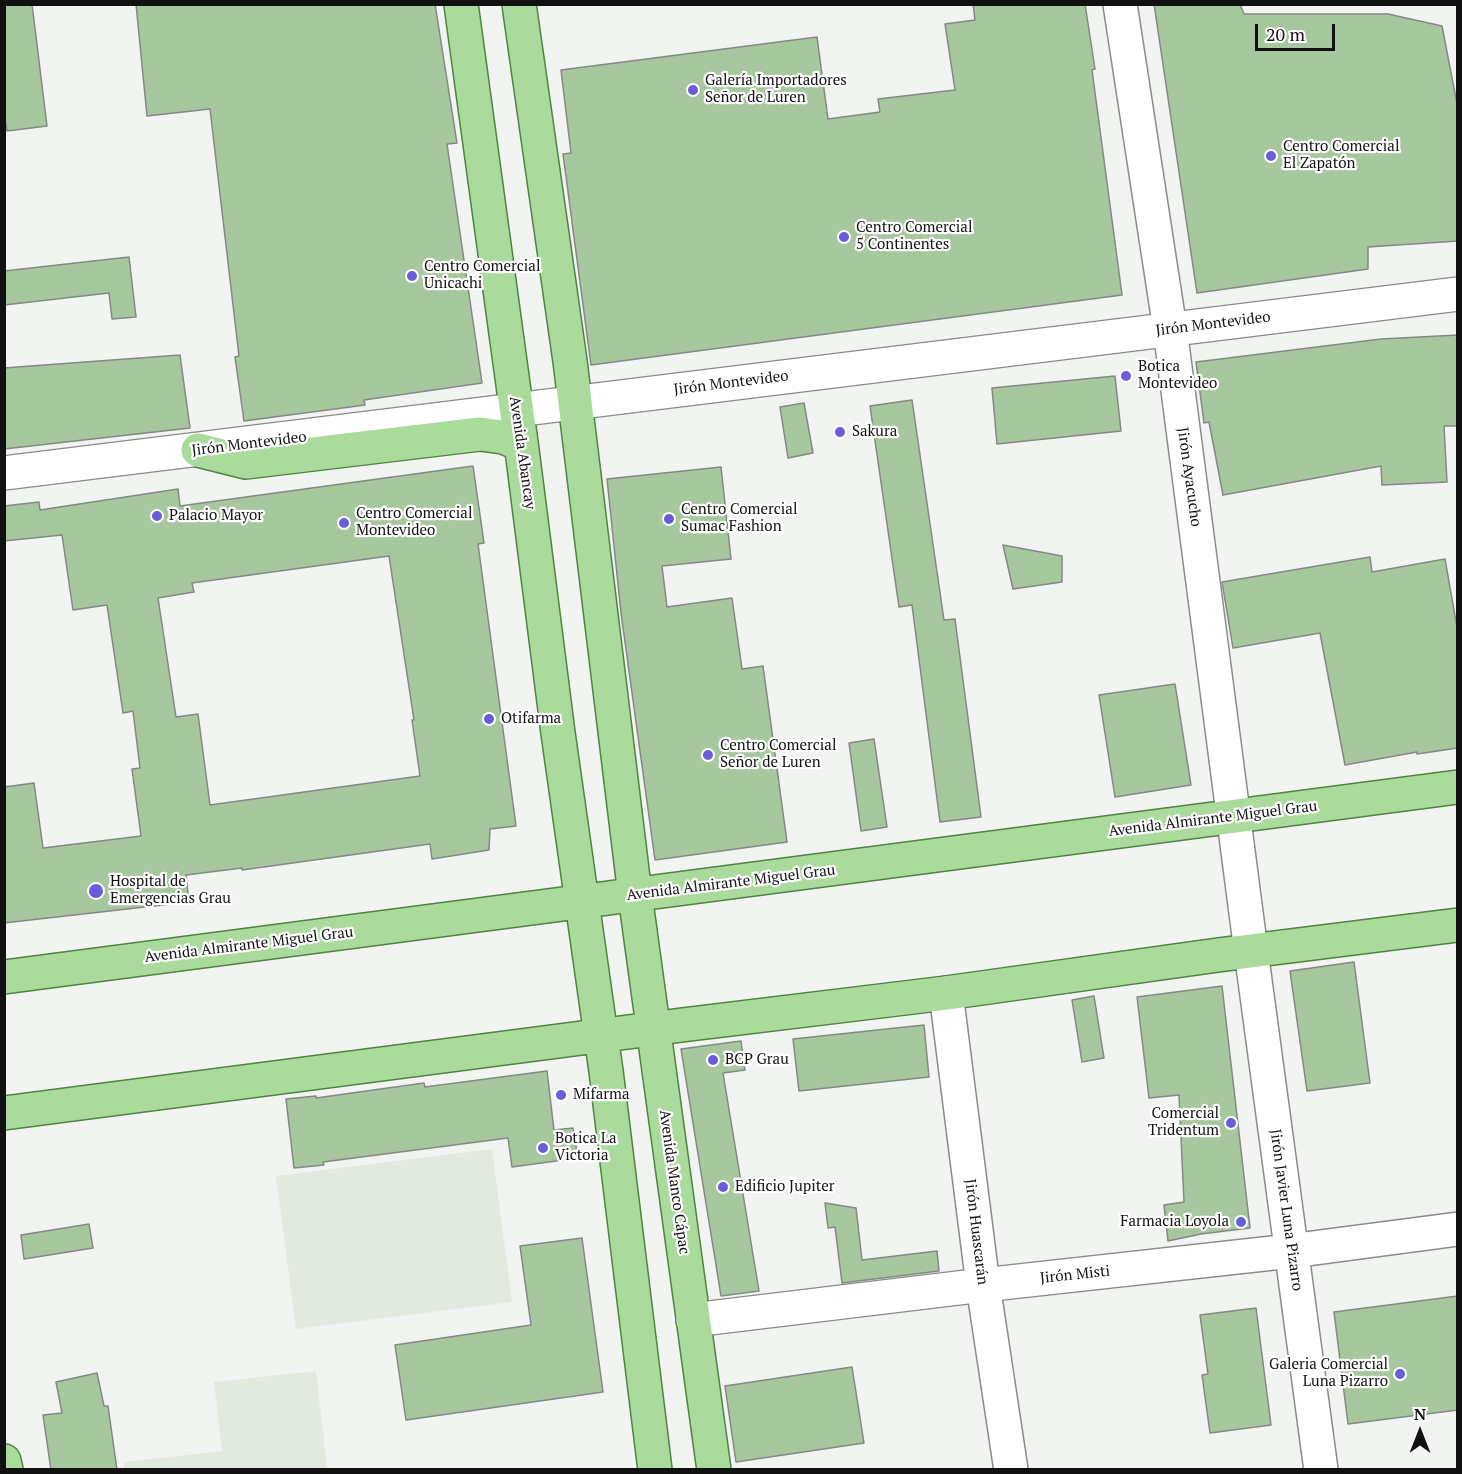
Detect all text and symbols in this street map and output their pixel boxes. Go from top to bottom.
scale bar [1258,12,1338,50]
text: 20 m [1266,22,1305,46]
place label: Galería Importadores Señor de Luren [705,72,847,107]
marker: Galería Importadores Señor de Luren [686,83,700,97]
place label: Centro Comercial El Zapatón [1283,138,1399,173]
marker: Centro Comercial El Zapatón [1264,149,1278,163]
place label: Centro Comercial 5 Continentes [856,219,972,254]
marker: Centro Comercial 5 Continentes [837,230,851,244]
place label: Centro Comercial Unicachi [424,258,540,293]
marker: Centro Comercial Unicachi [405,269,419,283]
street label: Jirón Montevideo [1155,308,1271,340]
place label: Botica Montevideo [1138,358,1217,393]
street label: Jirón Montevideo [673,367,789,399]
marker: Botica Montevideo [1119,369,1133,383]
street label: Avenida Abancay [505,395,539,511]
place label: Sakura [852,423,897,441]
marker: Sakura [833,425,847,439]
street label: Jirón Ayacucho [1173,426,1205,528]
street label: Jirón Montevideo [191,428,307,460]
place label: Centro Comercial Sumac Fashion [681,501,797,536]
place label: Centro Comercial Montevideo [356,505,472,540]
place label: Palacio Mayor [169,507,263,525]
marker: Palacio Mayor [150,509,164,523]
marker: Centro Comercial Sumac Fashion [662,512,676,526]
marker: Centro Comercial Montevideo [337,516,351,530]
place label: Otifarma [501,710,561,728]
marker: Otifarma [482,712,496,726]
place label: Centro Comercial Señor de Luren [720,737,836,772]
marker: Centro Comercial Señor de Luren [701,748,715,762]
street label: Avenida Almirante Miguel Grau [1108,797,1318,841]
street label: Avenida Almirante Miguel Grau [626,861,836,905]
place label: Hospital de Emergencias Grau [110,873,231,908]
marker: Hospital de Emergencias Grau [87,882,105,900]
street label: Avenida Almirante Miguel Grau [144,923,354,967]
place label: BCP Grau [725,1051,789,1069]
marker: BCP Grau [706,1053,720,1067]
place label: Mifarma [573,1086,630,1104]
marker: Mifarma [554,1088,568,1102]
place label: Comercial Tridentum [1148,1105,1219,1140]
street label: Avenida Manco Cápac [655,1109,693,1255]
marker: Comercial Tridentum [1224,1116,1238,1130]
street label: Jirón Javier Luna Pizarro [1266,1128,1306,1292]
place label: Botica La Victoria [555,1130,616,1165]
marker: Botica La Victoria [536,1141,550,1155]
place label: Edificio Jupiter [735,1178,835,1196]
street label: Jirón Huascarán [961,1178,991,1286]
marker: Edificio Jupiter [716,1180,730,1194]
place label: Farmacia Loyola [1120,1213,1229,1231]
marker: Farmacia Loyola [1234,1215,1248,1229]
street label: Jirón Misti [1039,1262,1111,1288]
place label: Galeria Comercial Luna Pizarro [1269,1356,1388,1391]
marker: Galeria Comercial Luna Pizarro [1393,1367,1407,1381]
north arrow [1390,1402,1450,1462]
text: N [1414,1403,1426,1425]

